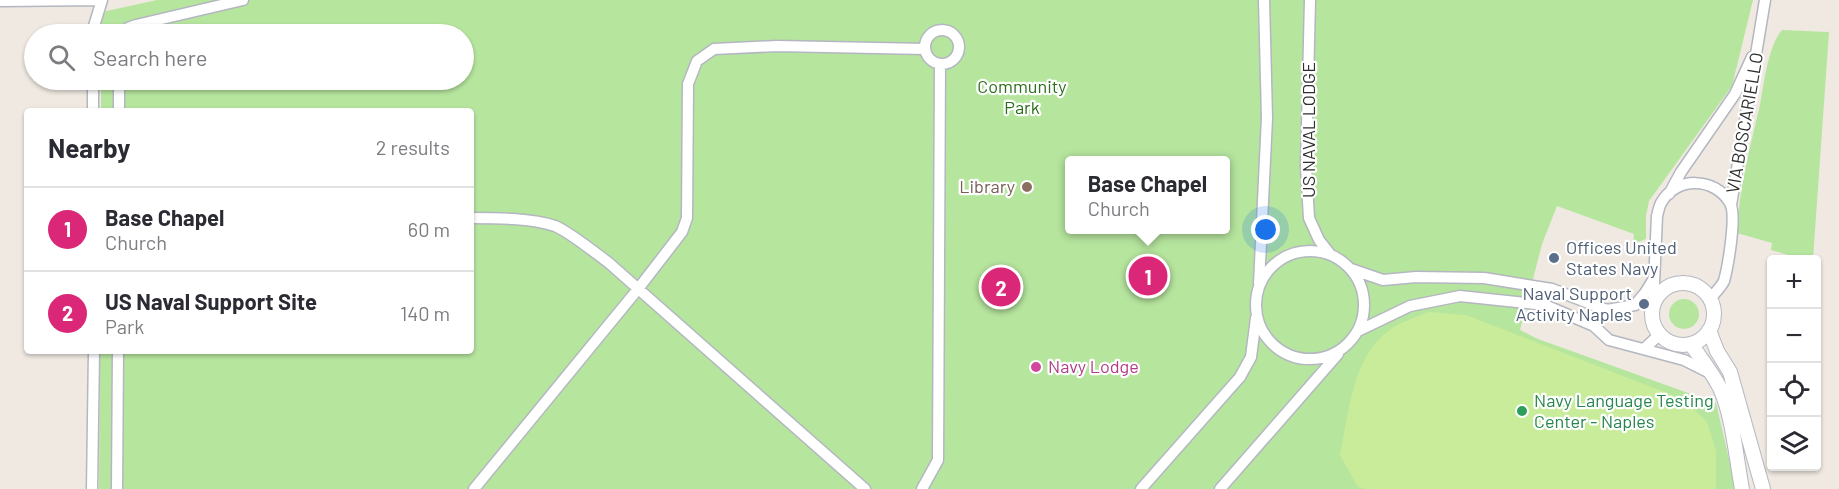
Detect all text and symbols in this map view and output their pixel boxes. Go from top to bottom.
search box [24,24,474,90]
icon: search [45,41,78,74]
text: Search here [93,44,207,70]
street label: VIA BOSCARIELLO [1721,51,1767,195]
street label: US NAVAL LODGE [1297,62,1319,198]
park label: Community Park [977,75,1067,118]
text: Nearby [48,132,130,163]
text: 2 results [376,135,450,159]
popup [1065,156,1230,234]
text: Base Chapel [1088,170,1207,196]
place label: Library [959,175,1015,197]
marker: Library [1020,180,1034,194]
text: Church [1088,196,1150,220]
text: Base Chapel [105,204,224,230]
your location [1251,215,1280,244]
text: 1 [64,217,71,241]
text: 60 m [408,217,450,241]
text: Church [105,230,167,254]
place label: Offices United States Navy [1566,236,1677,279]
marker: Offices United States Navy [1547,251,1561,265]
pin: 1 [1128,254,1168,298]
map controls [1767,255,1821,471]
button: + [1767,255,1821,309]
pin: 2 [982,264,1020,310]
place label: Naval Support Activity Naples [1516,282,1632,325]
text: US Naval Support Site [105,288,317,314]
marker: Naval Support Activity Naples [1637,297,1651,311]
text: 2 [62,301,73,325]
text: 140 m [400,301,450,325]
button: − [1767,309,1821,363]
text: Park [105,314,144,338]
place label: Navy Lodge [1048,355,1139,377]
marker: Navy Lodge [1029,360,1043,374]
button: locate [1767,363,1821,417]
place label: Navy Language Testing Center - Naples [1534,389,1714,432]
marker: Navy Language Testing Center - Naples [1515,404,1529,418]
button: layers [1767,417,1821,471]

